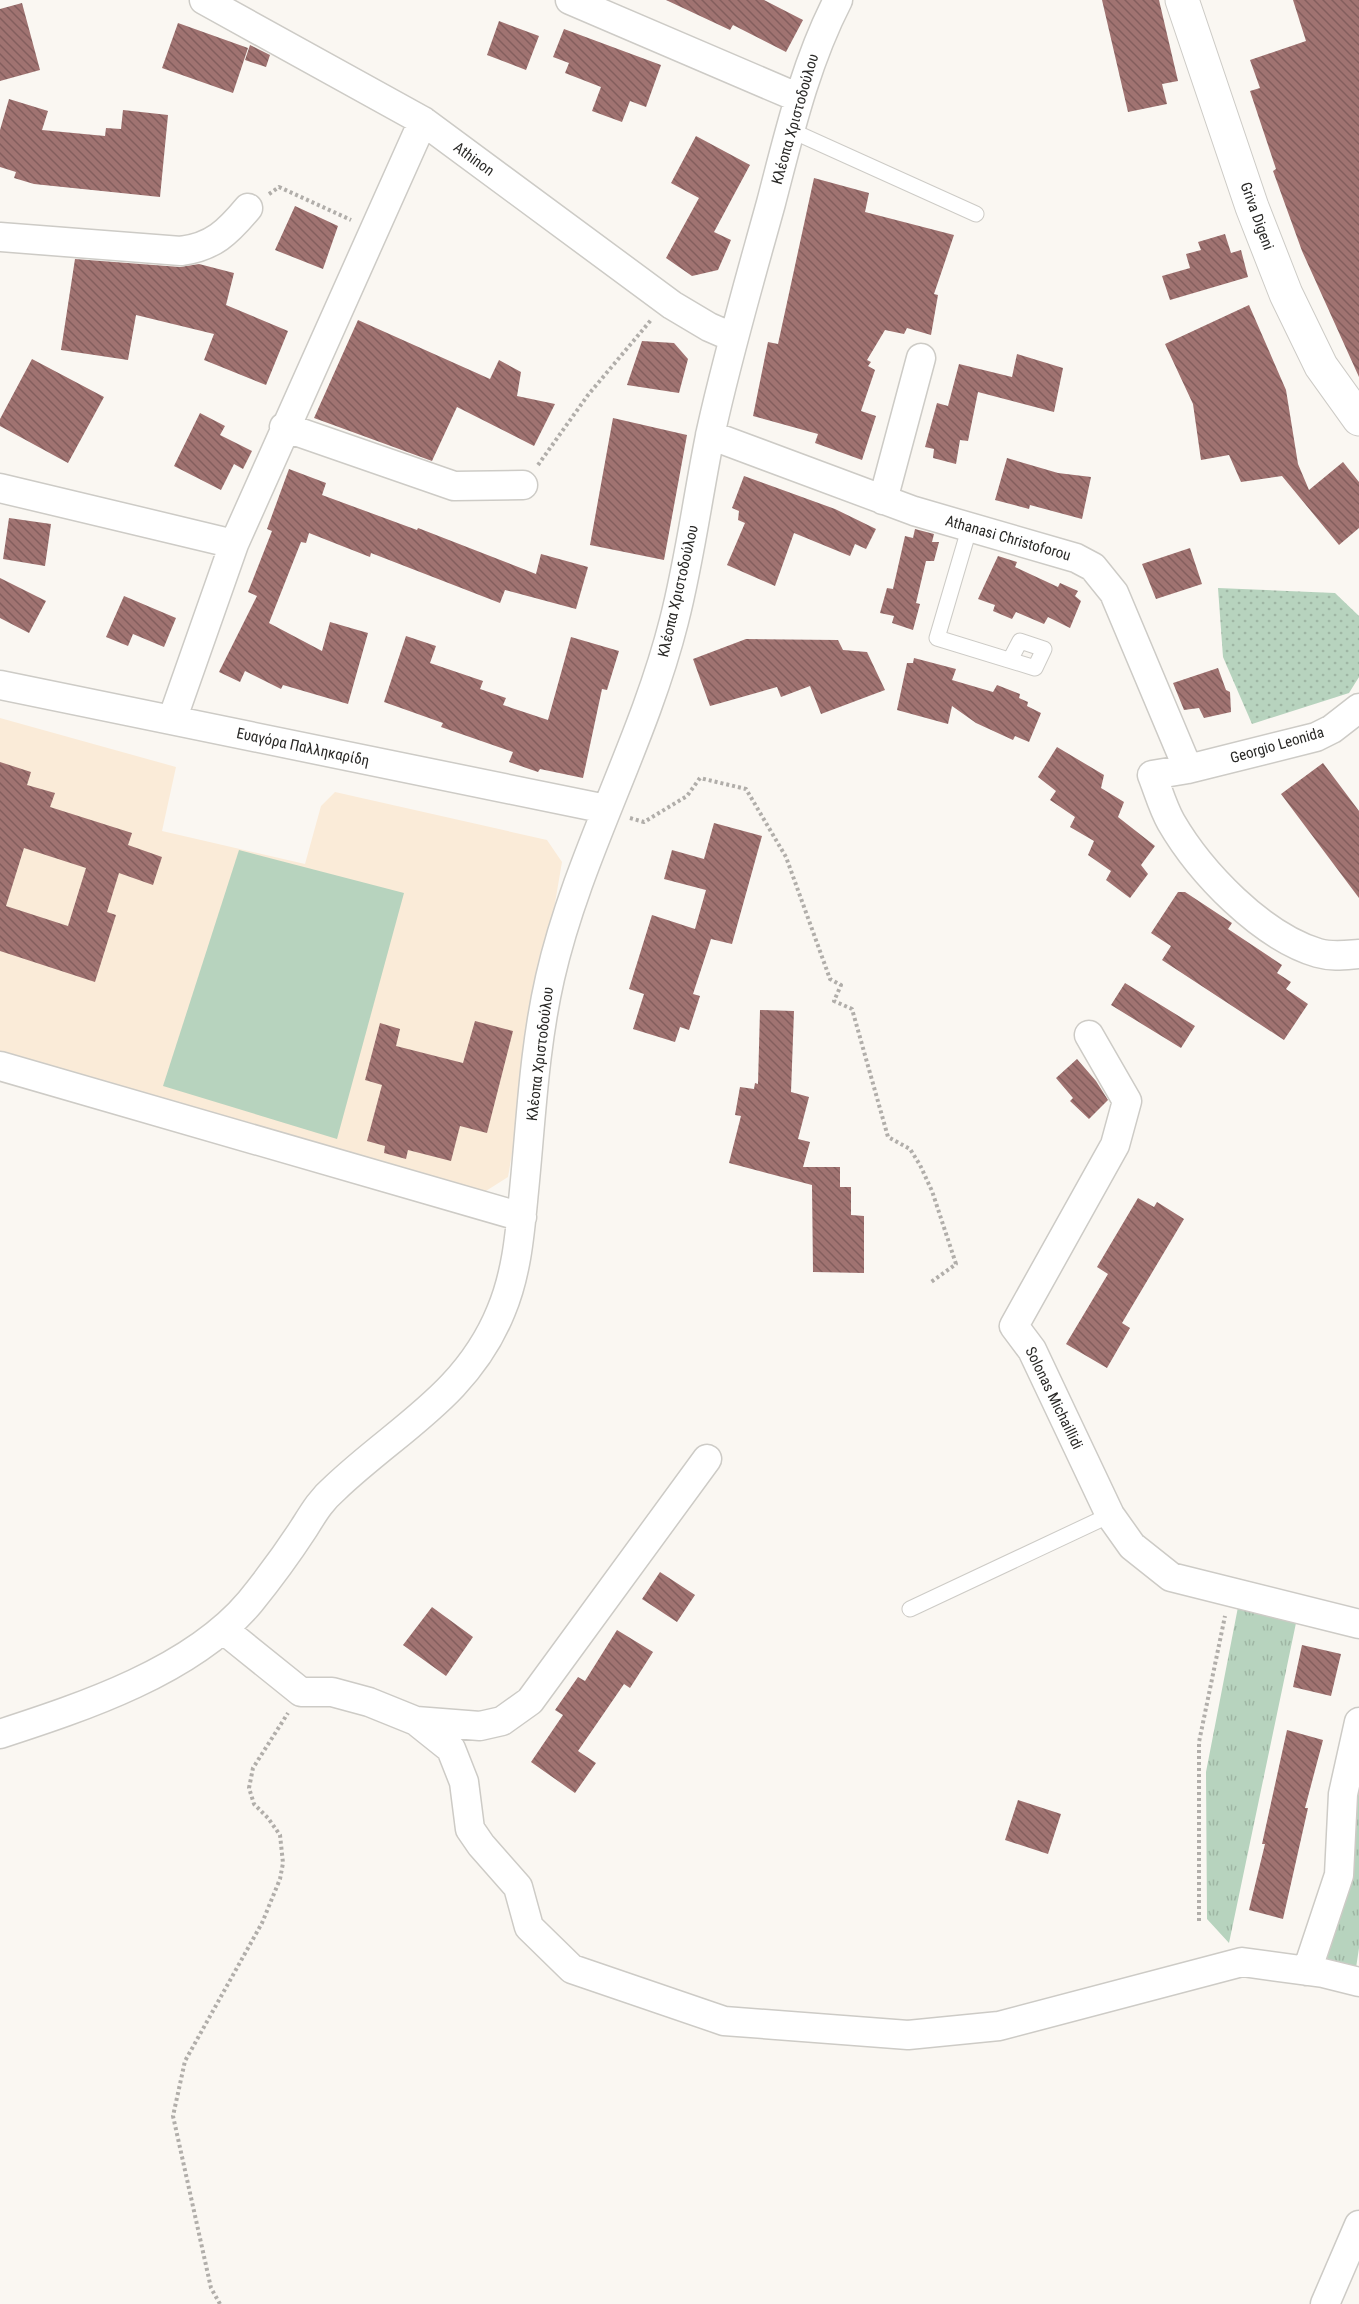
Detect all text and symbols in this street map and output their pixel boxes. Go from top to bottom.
street label: Κλέοπα Χριστοδούλου [768,52,822,186]
street label: Athinon [450,138,498,180]
street label: Griva Digeni [1236,180,1278,252]
street label: Athanasi Christoforou [943,512,1073,564]
street label: Κλέοπα Χριστοδούλου [654,523,702,659]
street label: Georgio Leonida [1228,723,1326,767]
street label: Ευαγόρα Παλληκαρίδη [235,724,371,770]
street label: Κλέοπα Χριστοδούλου [523,986,557,1122]
street label: Solonas Michaillidi [1021,1344,1087,1452]

